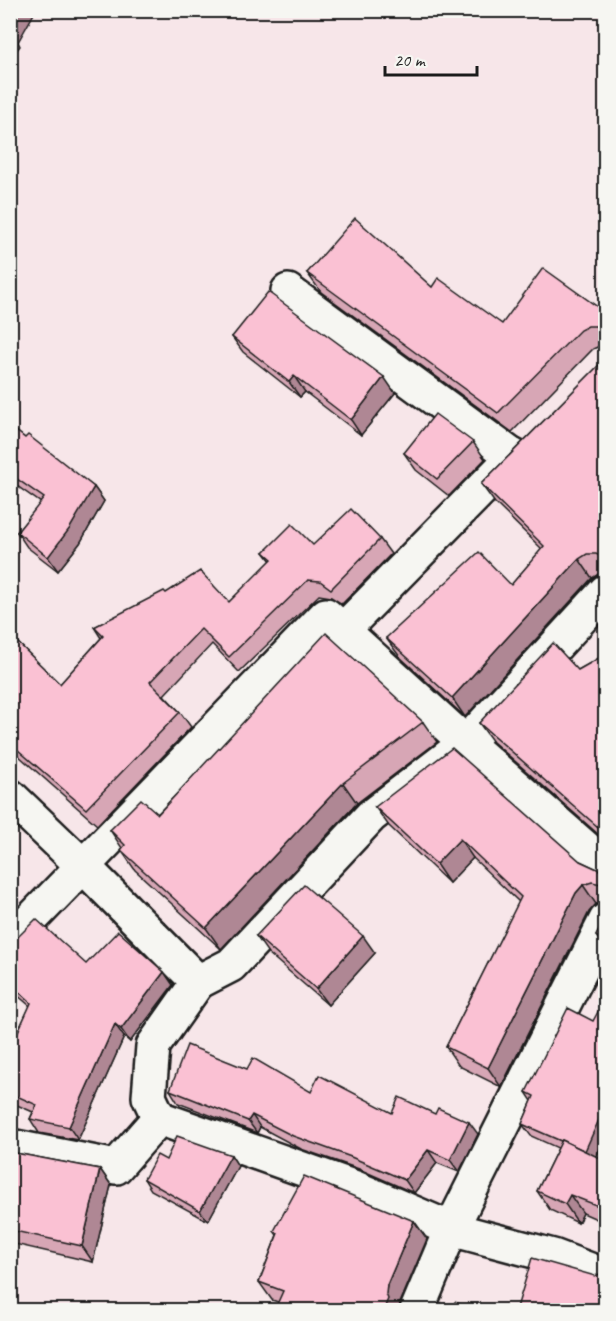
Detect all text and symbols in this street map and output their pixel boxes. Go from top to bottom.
scale bar [385,39,476,77]
text: 20 m [394,49,427,71]

